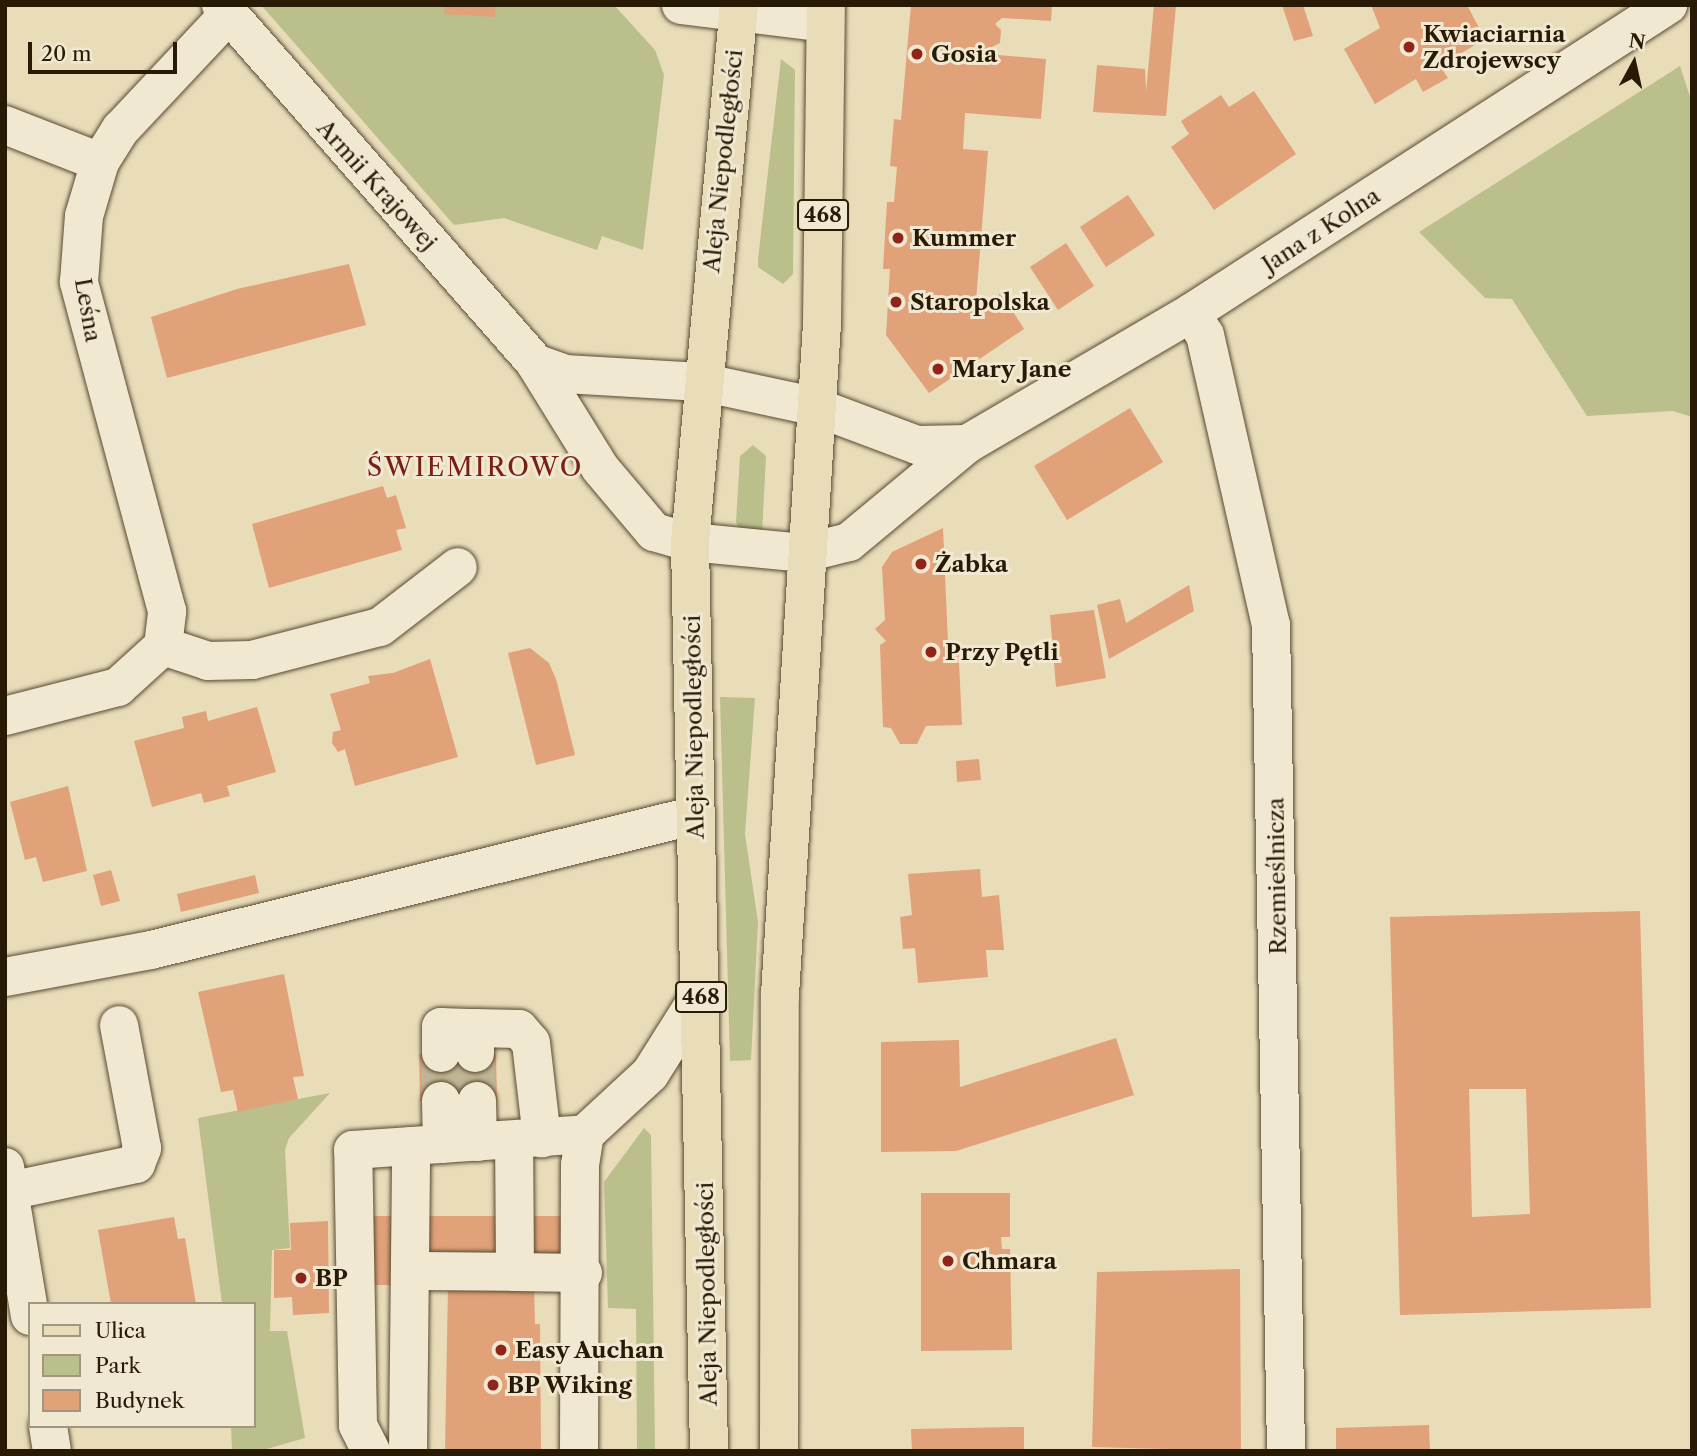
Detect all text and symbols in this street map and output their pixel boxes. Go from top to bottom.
place label: Kwiaciarnia Zdrojewscy [1423,20,1566,74]
scale bar [32,28,180,72]
north arrow [1599,28,1669,98]
text: N [1627,29,1647,54]
marker: Kwiaciarnia Zdrojewscy [1401,39,1417,55]
place label: Gosia [931,40,997,68]
text: 20 m [41,41,92,66]
marker: Gosia [909,46,925,62]
street label: Aleja Niepodległości [698,48,748,274]
street label: Armii Krajowej [311,114,443,256]
street label: Jana z Kolna [1257,182,1385,278]
road number: 468 [797,198,849,232]
place label: Kummer [912,224,1016,252]
marker: Kummer [890,230,906,246]
street label: Leśna [69,276,107,344]
place label: Staropolska [910,288,1050,316]
marker: Staropolska [888,294,904,310]
place label: Mary Jane [952,355,1072,383]
marker: Mary Jane [930,361,946,377]
district label: ŚWIEMIROWO [368,452,582,484]
place label: Żabka [935,550,1008,578]
marker: Żabka [913,556,929,572]
street label: Aleja Niepodległości [678,615,710,839]
place label: Przy Pętli [945,638,1059,666]
marker: Przy Pętli [923,644,939,660]
street label: Rzemieślnicza [1262,797,1292,955]
road number: 468 [675,979,727,1014]
street label: Aleja Niepodległości [691,1182,723,1406]
place label: Chmara [962,1247,1057,1275]
marker: Chmara [940,1253,956,1269]
place label: BP [315,1264,348,1292]
marker: BP [293,1270,309,1286]
legend [28,1302,256,1428]
text: Ulica [95,1318,146,1343]
place label: Easy Auchan [515,1336,666,1364]
marker: Easy Auchan [493,1342,509,1358]
text: Park [95,1353,141,1378]
place label: BP Wiking [507,1371,634,1399]
marker: BP Wiking [485,1377,501,1393]
text: Budynek [95,1388,184,1413]

